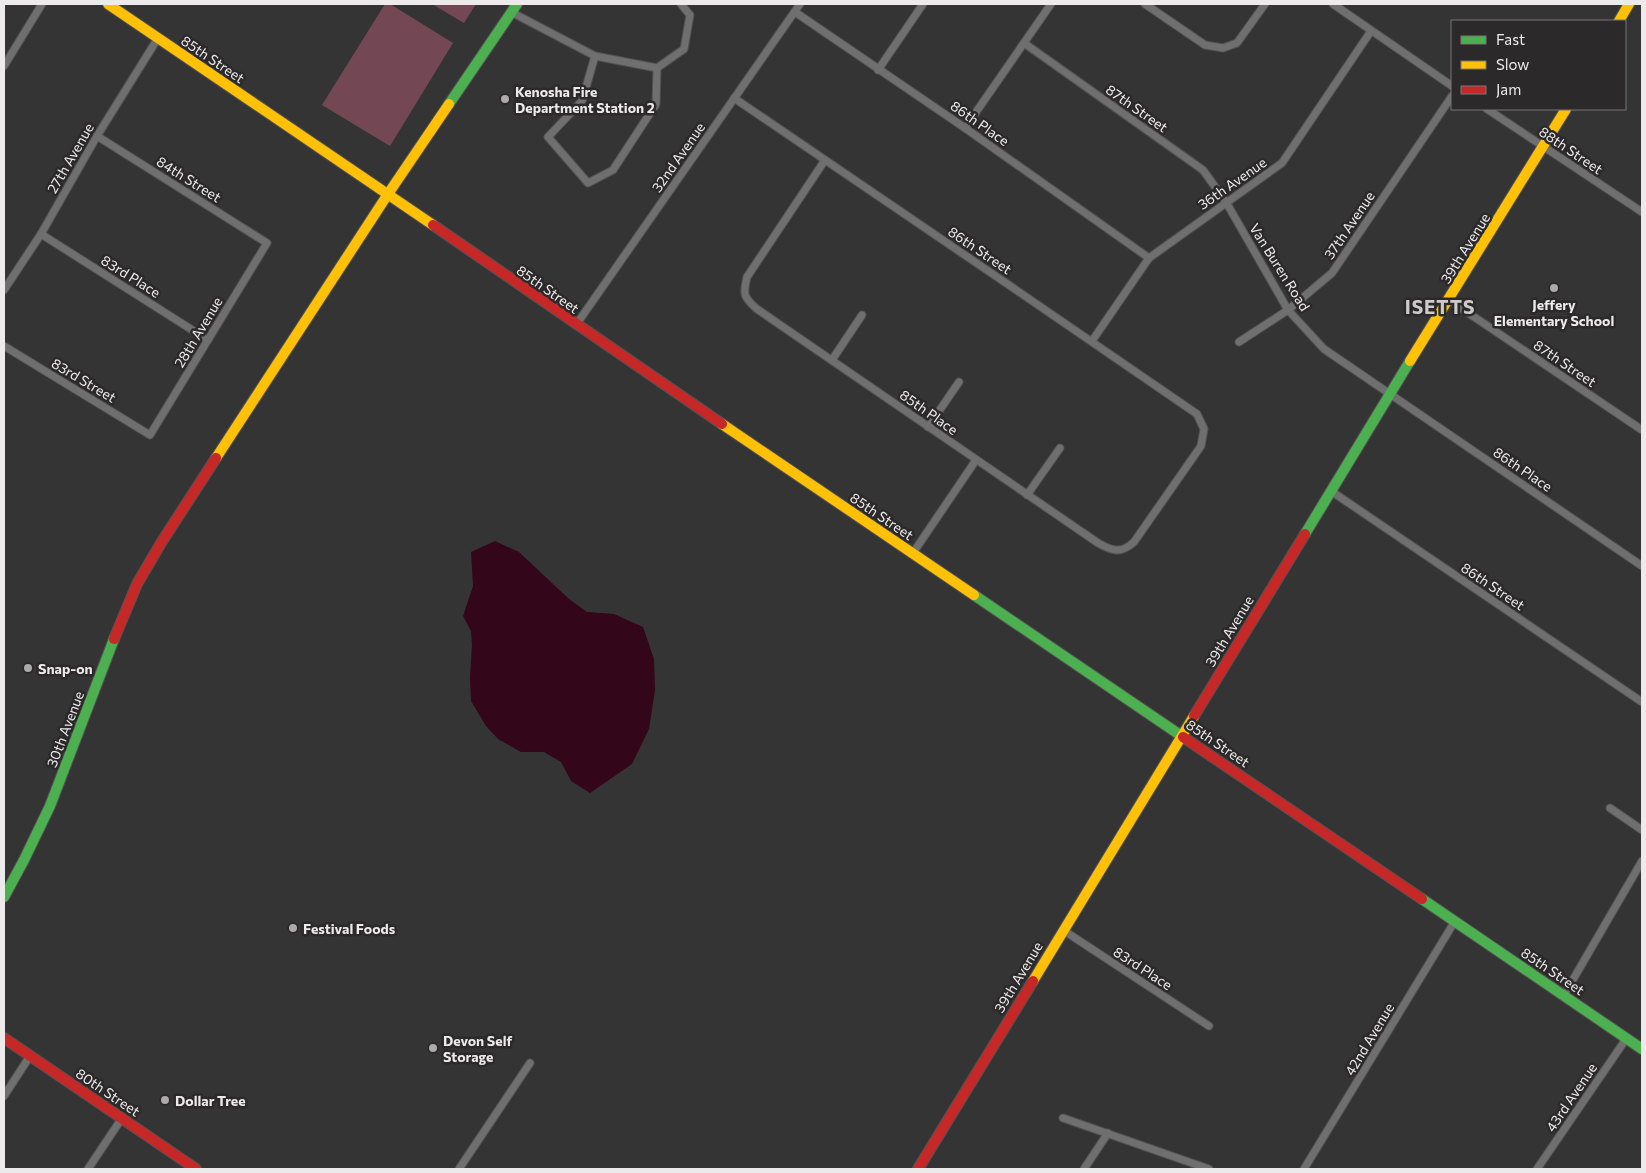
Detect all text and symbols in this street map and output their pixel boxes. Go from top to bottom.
legend [1451,20,1626,110]
text: Fast [1496,30,1525,48]
street label: 85th Street [178,32,248,86]
text: Slow [1496,55,1529,73]
street label: 87th Street [1103,80,1172,136]
text: Jam [1496,80,1521,98]
place label: Kenosha Fire Department Station 2 [515,83,655,116]
marker: Kenosha Fire Department Station 2 [499,93,511,105]
street label: 86th Place [948,97,1012,149]
street label: 32nd Avenue [648,119,708,195]
street label: 27th Avenue [43,120,97,196]
street label: 88th Street [1536,123,1606,178]
street label: 84th Street [154,152,225,206]
street label: 36th Avenue [1195,153,1269,213]
street label: 37th Avenue [1320,188,1378,262]
street label: 39th Avenue [1437,210,1493,286]
street label: Van Buren Road [1246,220,1314,314]
street label: 86th Street [945,223,1015,278]
street label: 83rd Place [98,251,164,301]
street label: 85th Street [513,261,583,317]
marker: Jeffery Elementary School [1548,282,1560,294]
street label: 28th Avenue [170,294,226,370]
district label: ISETTS [1405,295,1475,318]
place label: Jeffery Elementary School [1494,296,1614,329]
street label: 87th Street [1530,336,1600,390]
street label: 83rd Street [49,354,120,406]
street label: 85th Place [897,386,961,438]
street label: 86th Place [1490,443,1556,495]
street label: 85th Street [847,489,917,543]
street label: 86th Street [1458,559,1528,614]
street label: 39th Avenue [1201,593,1257,669]
place label: Snap-on [38,660,93,677]
marker: Snap-on [22,662,34,674]
street label: 30th Avenue [43,688,87,770]
street label: 85th Street [1183,716,1253,770]
place label: Festival Foods [303,920,396,937]
marker: Festival Foods [287,922,299,934]
street label: 39th Avenue [990,939,1046,1015]
street label: 83rd Place [1110,943,1176,993]
street label: 85th Street [1518,944,1588,998]
street label: 42nd Avenue [1341,1000,1397,1078]
place label: Devon Self Storage [443,1032,512,1065]
marker: Devon Self Storage [427,1042,439,1054]
street label: 43rd Avenue [1542,1059,1600,1135]
street label: 80th Street [73,1064,143,1120]
place label: Dollar Tree [175,1092,246,1109]
marker: Dollar Tree [159,1094,171,1106]

